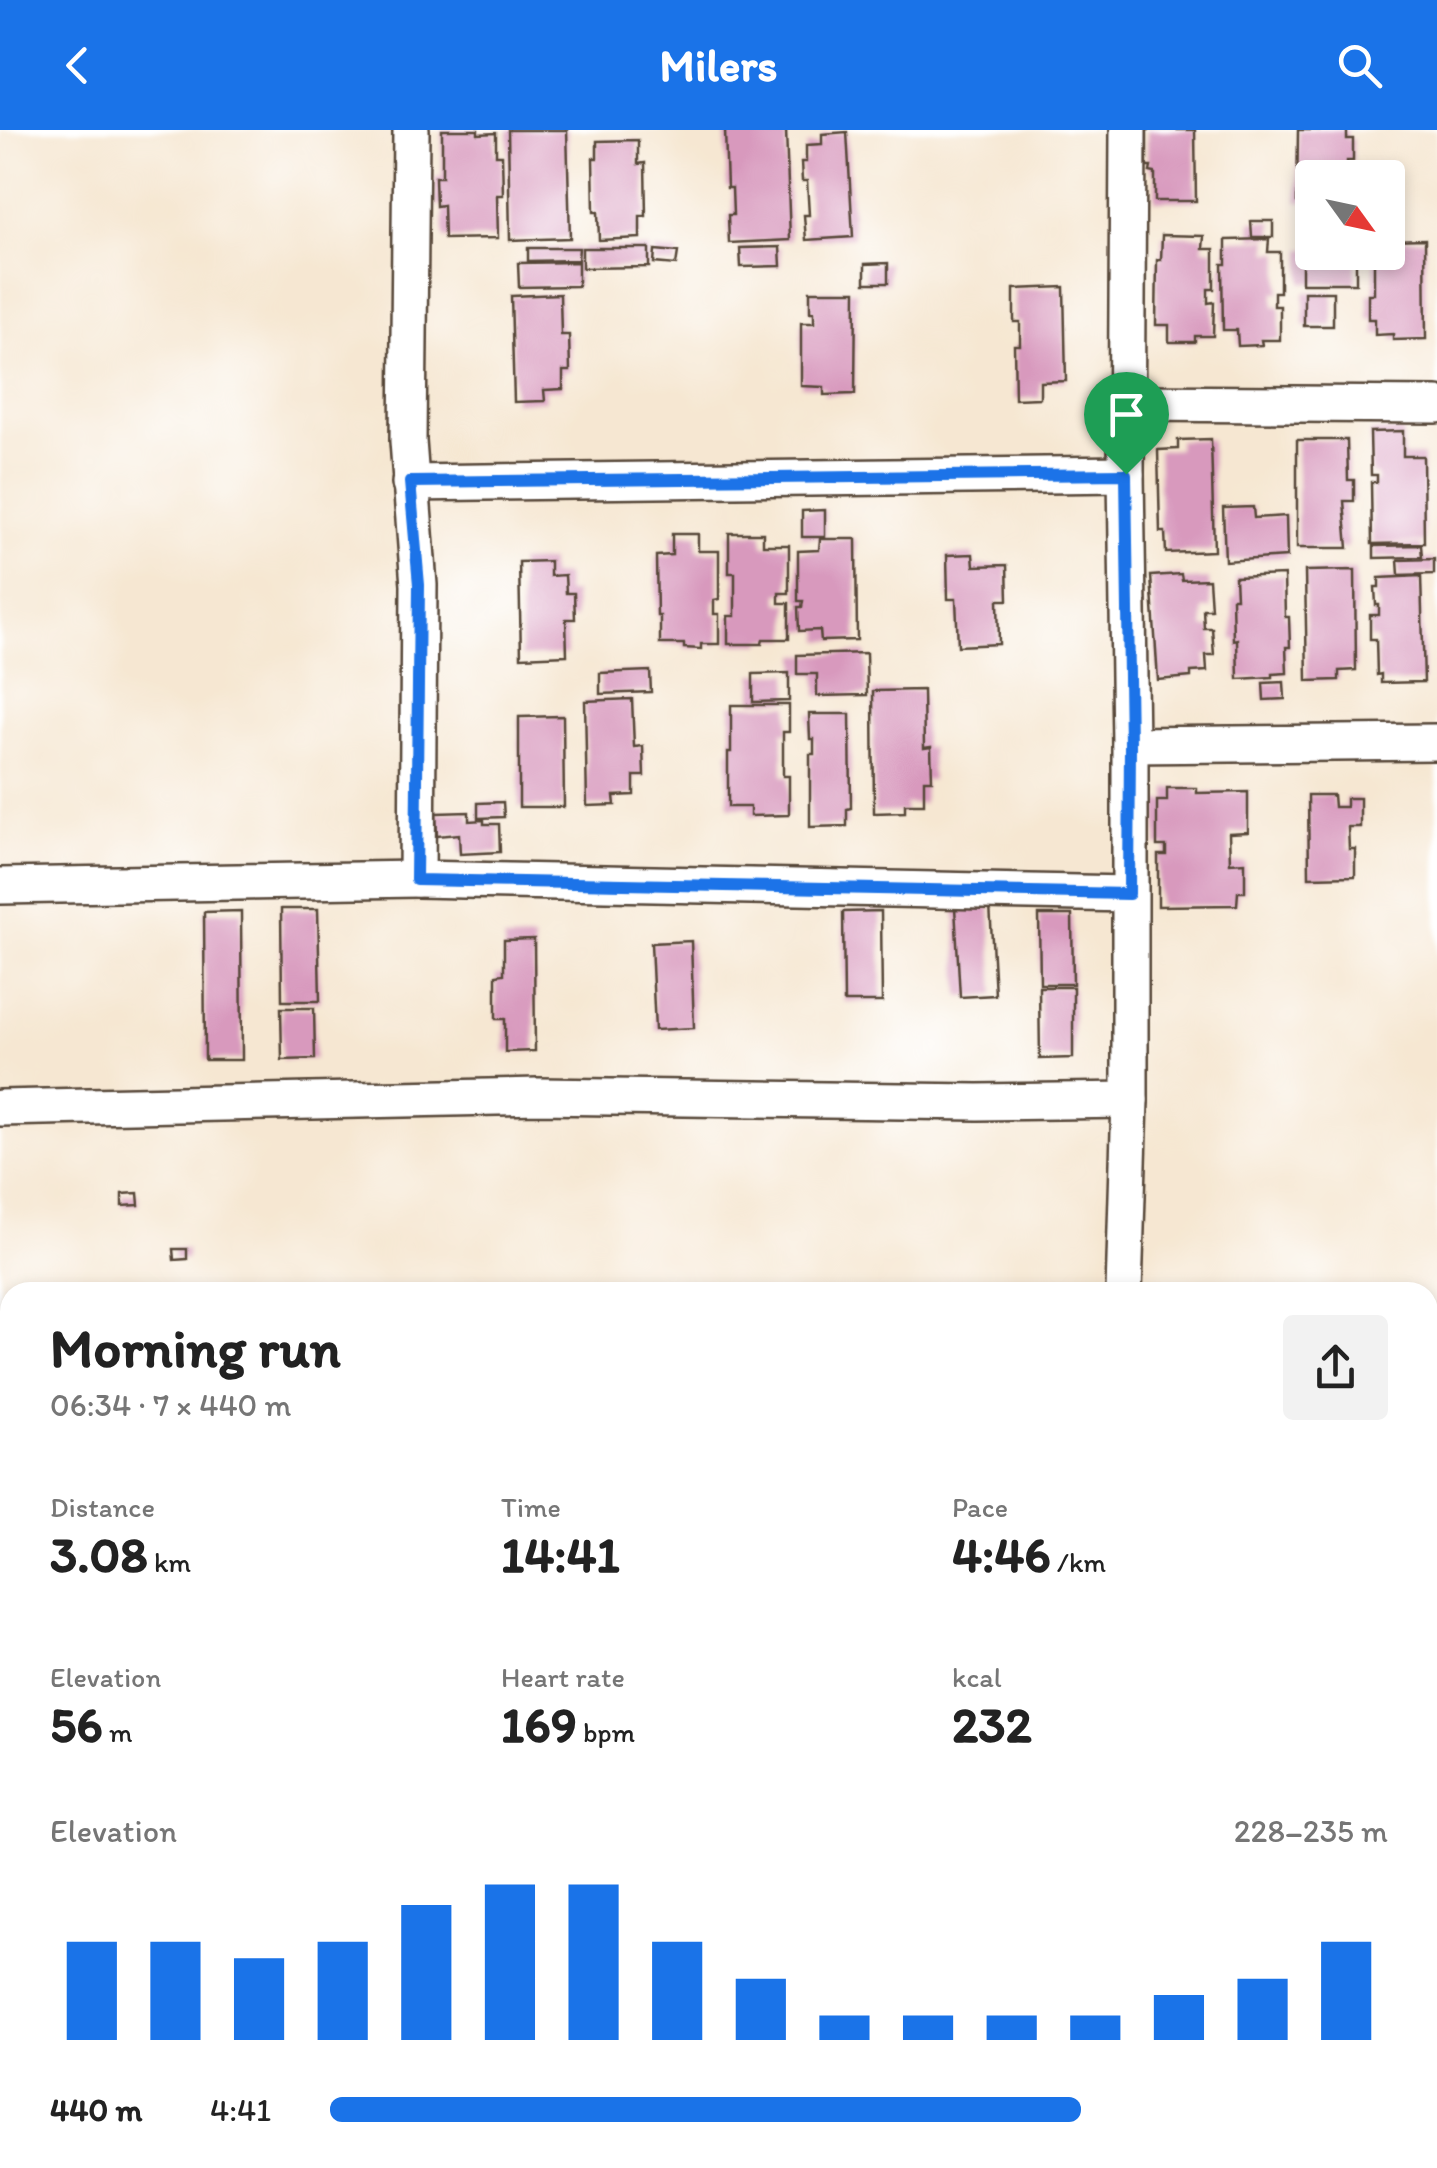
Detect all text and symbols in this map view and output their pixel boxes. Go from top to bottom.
icon: back [50,38,105,93]
text: Milers [659,38,778,92]
icon: search [1332,38,1387,93]
north arrow [1295,160,1405,270]
map controls [1295,160,1405,270]
pin [1084,372,1169,475]
icon: arrive [1099,387,1154,442]
text: Morning run [50,1315,341,1381]
button: share [1283,1315,1388,1420]
text: 06:34 · 7 × 440 m [50,1386,291,1424]
text: Distance [50,1490,155,1524]
text: Time [501,1490,561,1524]
text: Pace [952,1490,1008,1524]
text: 3.08 [50,1524,148,1585]
text: 14:41 [501,1524,620,1585]
text: 4:46 [952,1524,1051,1585]
text: km [148,1545,191,1579]
text: /km [1051,1545,1106,1579]
text: Elevation [50,1660,161,1694]
text: Heart rate [501,1660,625,1694]
text: kcal [952,1660,1002,1694]
text: 56 [50,1694,103,1755]
text: 169 [501,1694,577,1755]
text: 232 [952,1694,1032,1755]
text: m [103,1715,133,1749]
text: bpm [577,1715,635,1749]
text: Elevation [50,1812,177,1850]
text: 228–235 m [1234,1812,1388,1850]
text: 440 m [50,2091,142,2129]
text: 4:41 [210,2091,271,2129]

